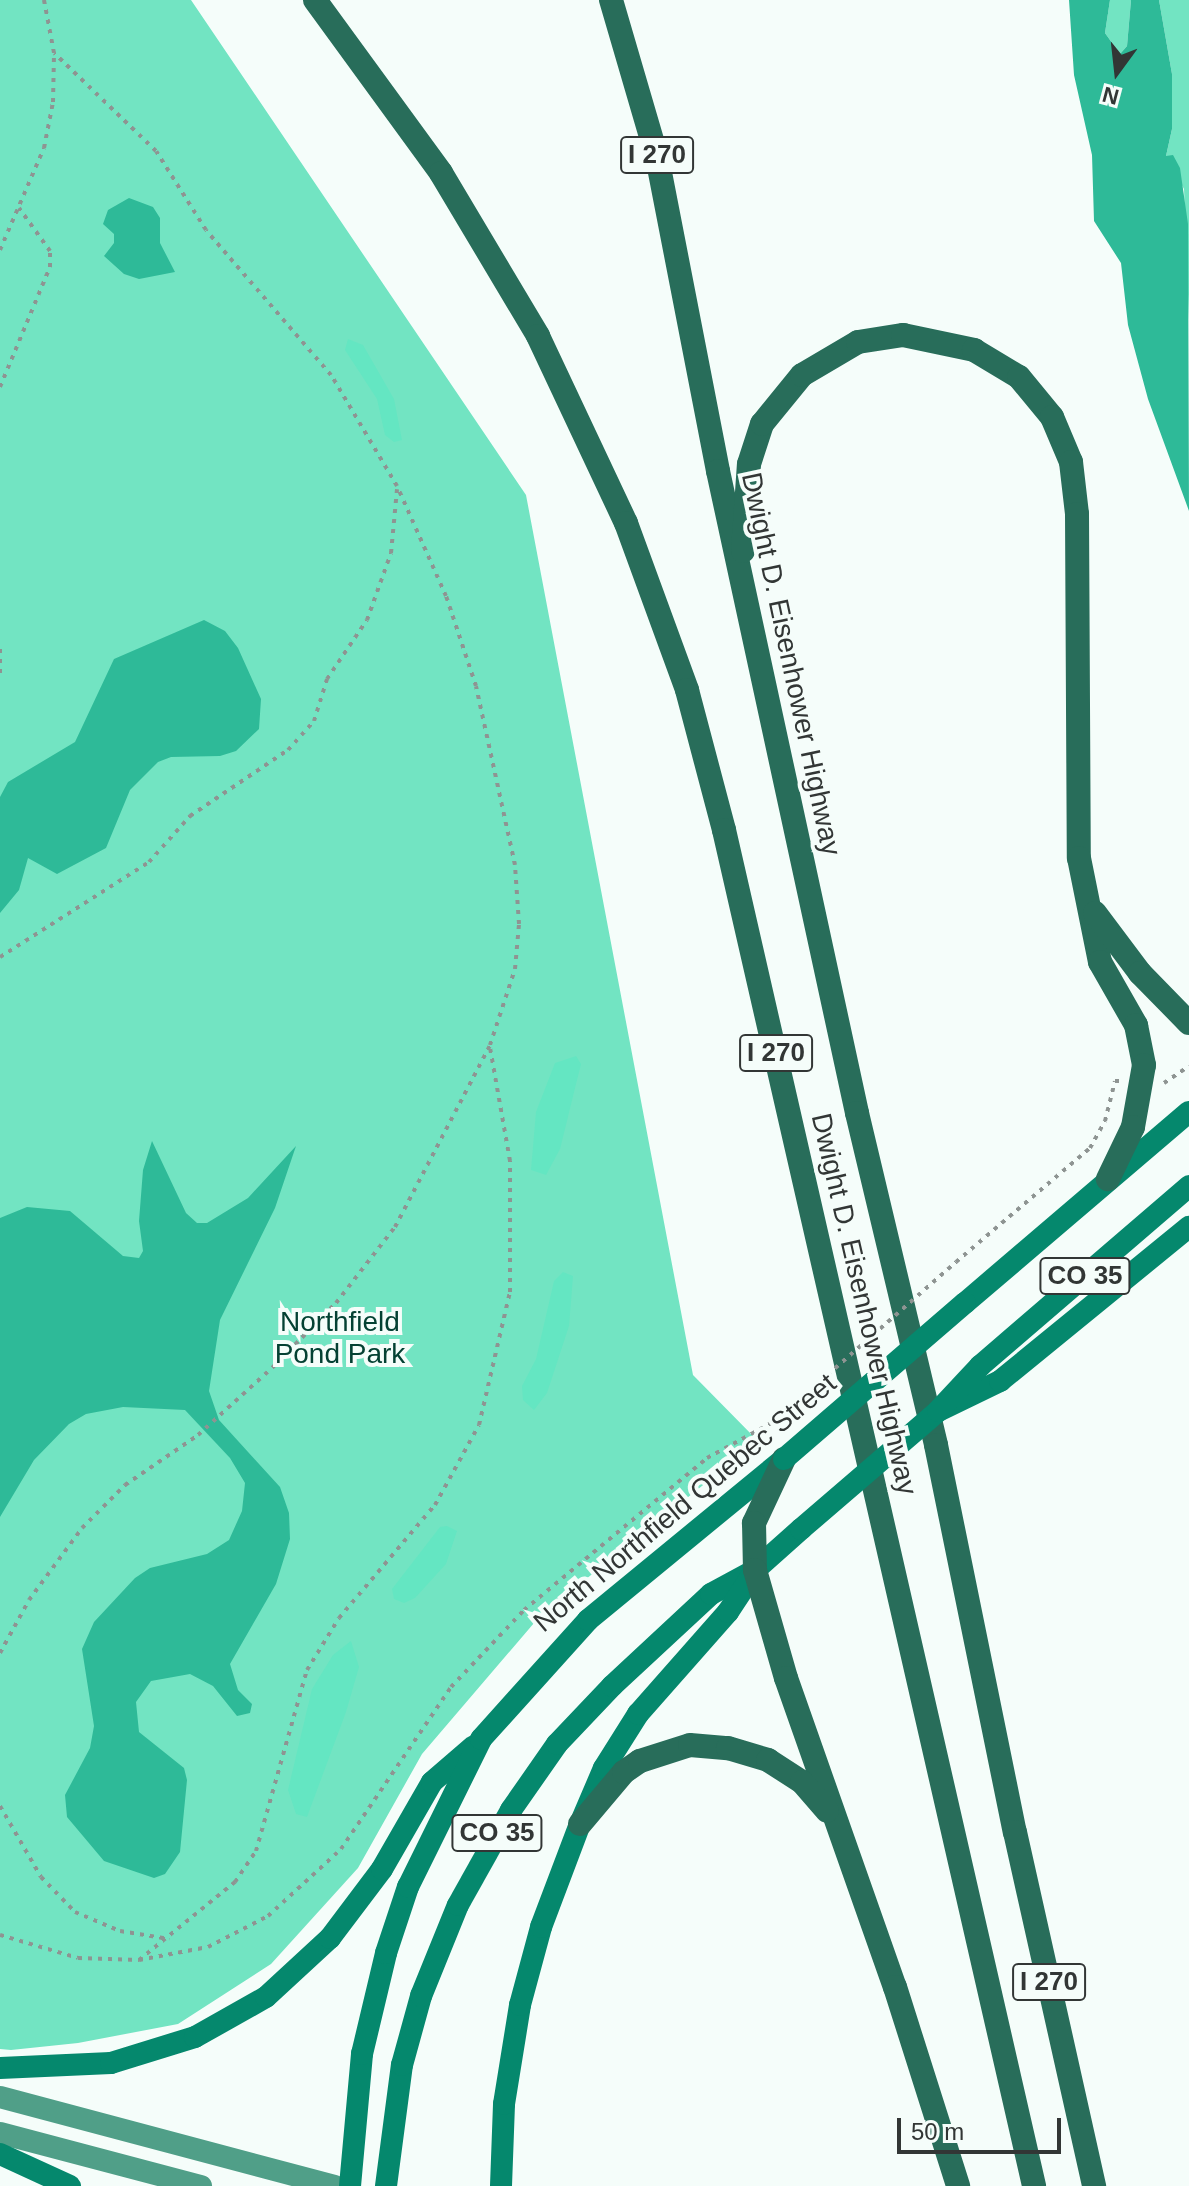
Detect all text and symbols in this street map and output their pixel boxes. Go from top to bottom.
north arrow [1077,32,1157,112]
text: N [1100,82,1122,110]
road number: I 270 [619,133,695,177]
street label: Dwight D. Eisenhower Highway [734,469,848,859]
road number: I 270 [738,1031,814,1075]
street label: Dwight D. Eisenhower Highway [804,1110,924,1498]
road number: CO 35 [1039,1254,1131,1298]
park label: Northfield Pond Park [275,1305,405,1371]
street label: North Northfield Quebec Street [527,1367,843,1639]
road number: CO 35 [451,1811,543,1855]
road number: I 270 [1011,1960,1087,2004]
scale bar [901,2102,1065,2152]
text: 50 m [911,2118,964,2145]

